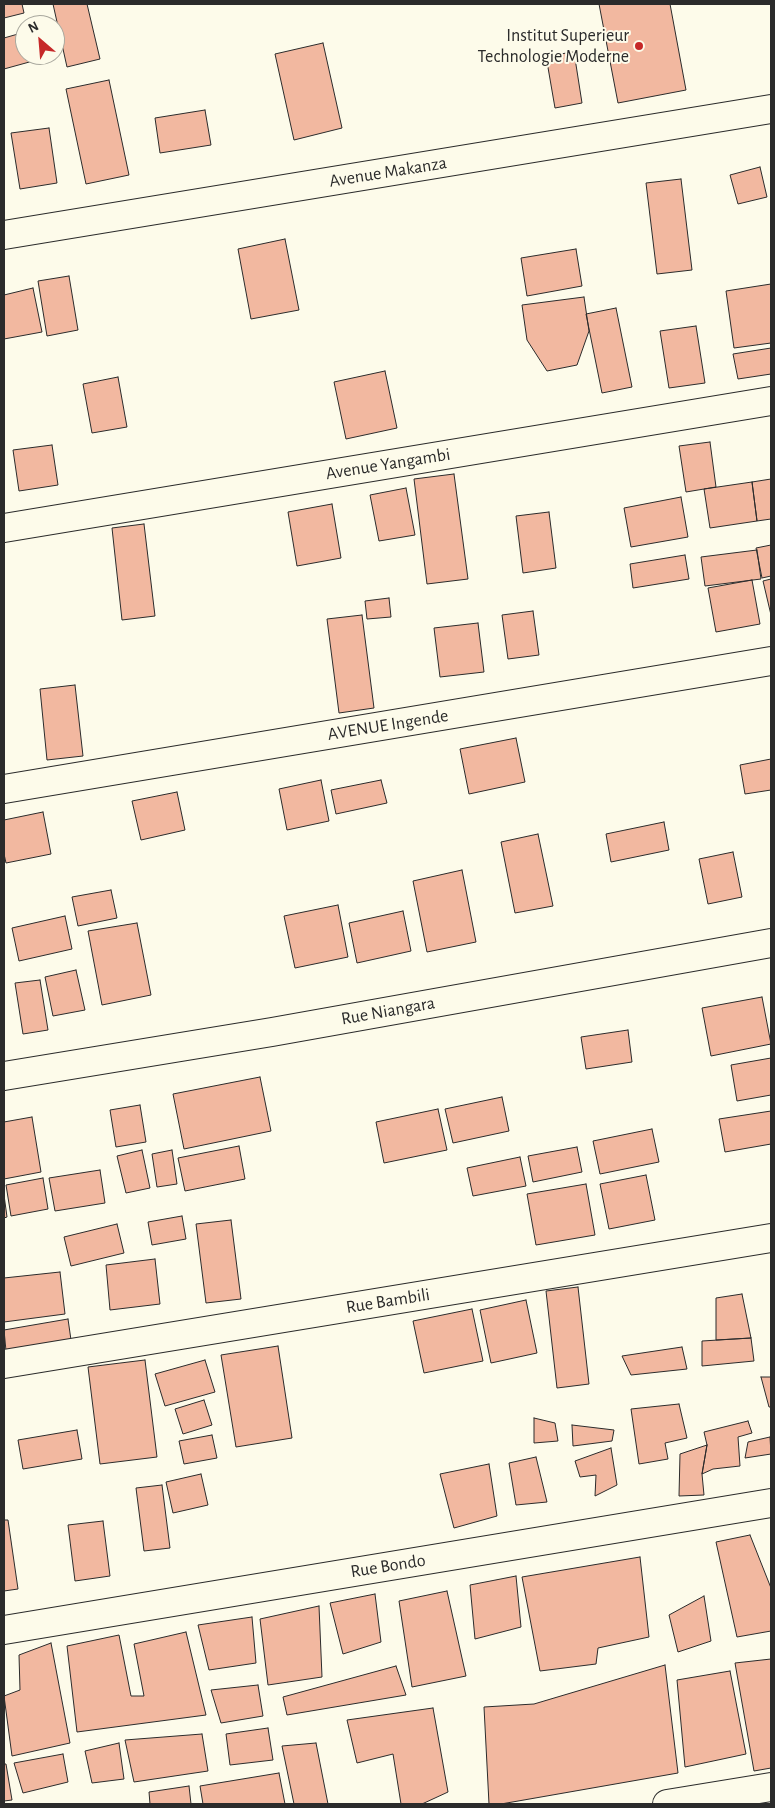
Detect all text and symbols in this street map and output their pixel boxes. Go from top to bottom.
north arrow [15,15,65,65]
text: N [26,19,41,36]
place label: Institut Superieur Technologie Moderne [477,25,629,68]
marker: Institut Superieur Technologie Moderne [633,40,645,52]
street label: Avenue Makanza [328,152,448,192]
street label: Avenue Yangambi [324,443,452,485]
street label: AVENUE Ingende [326,705,450,745]
street label: Rue Niangara [339,992,437,1030]
street label: Rue Bambili [344,1284,432,1318]
street label: Rue Bondo [349,1549,427,1583]

